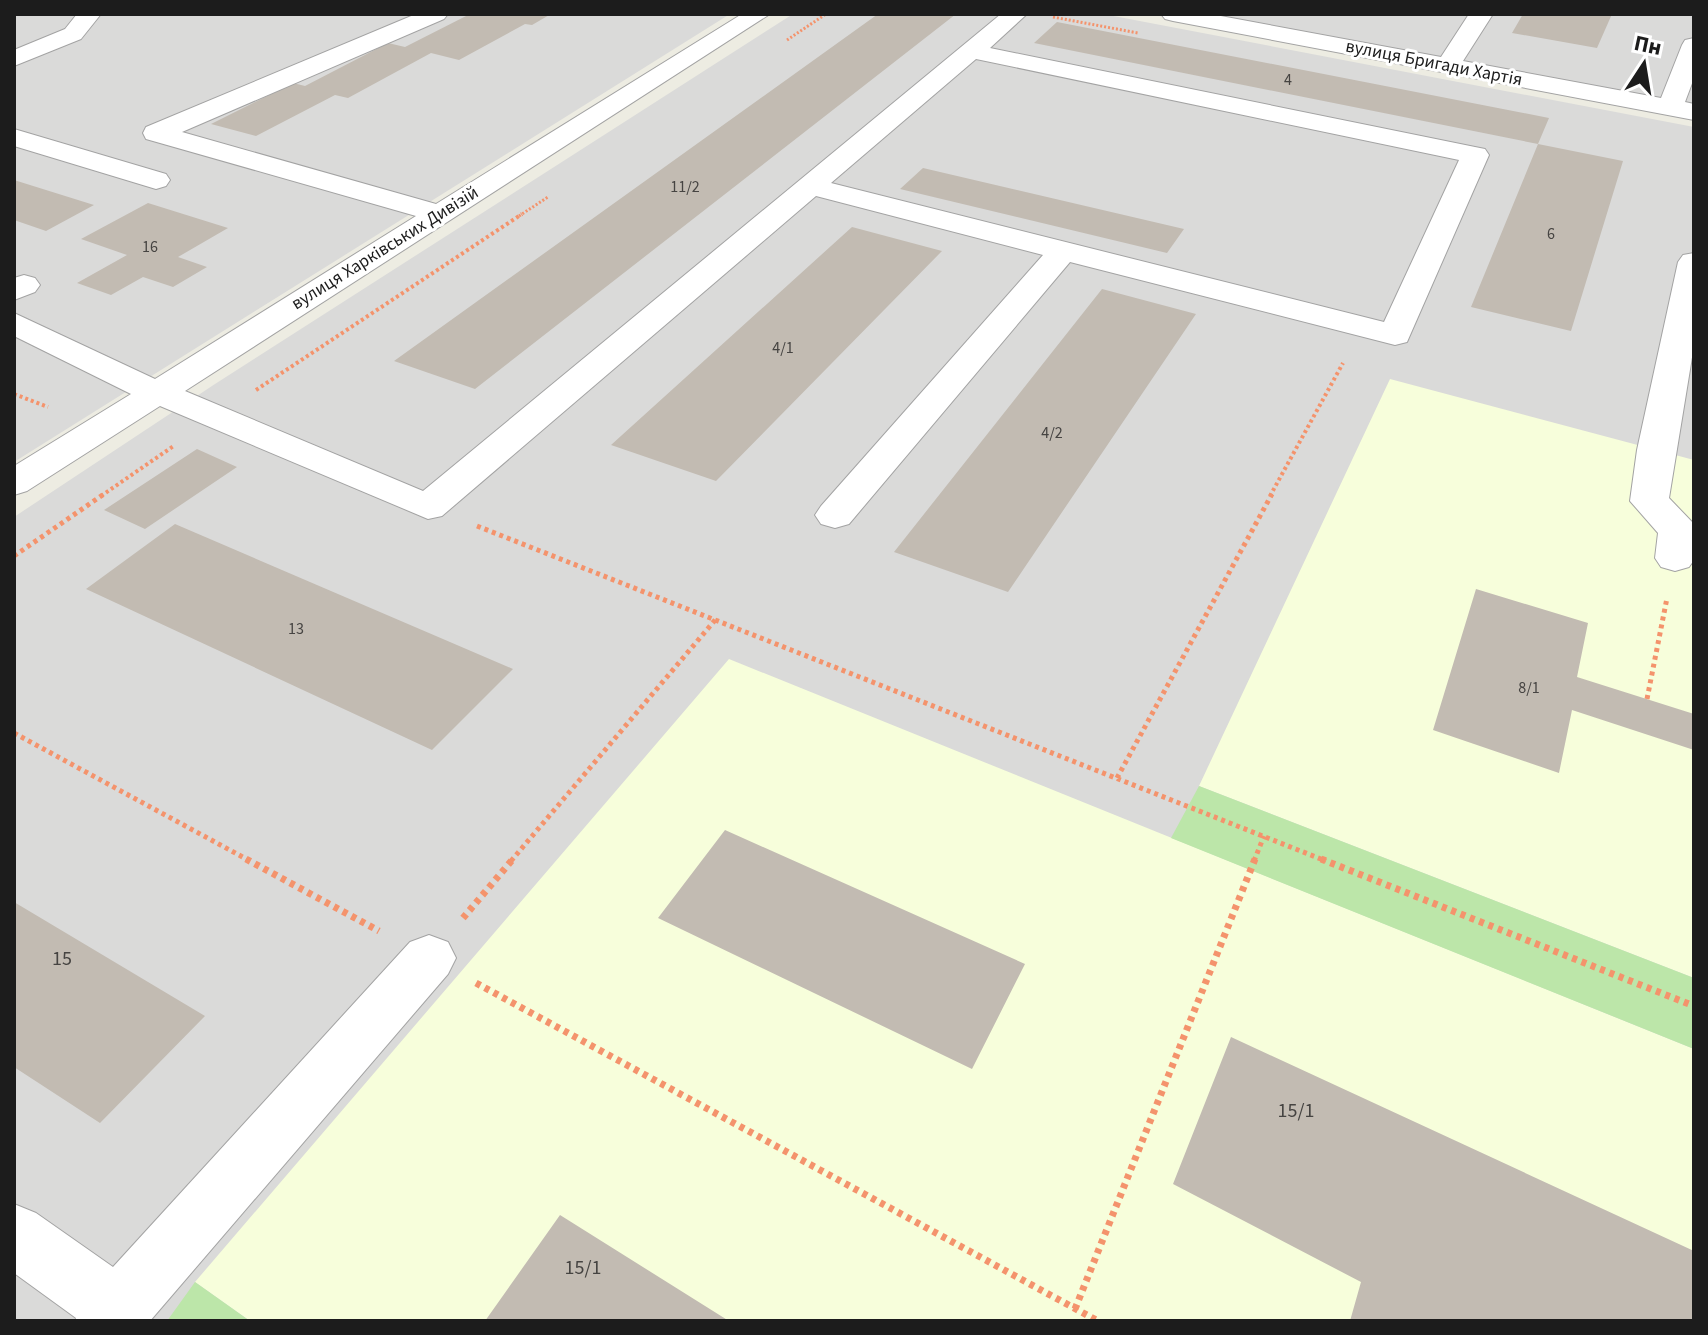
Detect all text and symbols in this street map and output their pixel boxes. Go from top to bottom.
north arrow [1604,24,1684,104]
text: Пн [1631,27,1665,64]
street label: вулиця Бригади Хартія [1343,34,1525,92]
house number: 4 [1284,69,1292,91]
house number: 11/2 [670,176,700,198]
street label: вулиця Харківських Дивізій [287,180,483,316]
house number: 6 [1547,223,1555,245]
house number: 16 [142,236,158,258]
house number: 4/1 [772,337,794,359]
house number: 4/2 [1041,422,1063,444]
house number: 13 [288,618,304,640]
house number: 8/1 [1518,677,1540,699]
house number: 15 [52,945,72,973]
house number: 15/1 [1278,1097,1314,1125]
house number: 15/1 [565,1254,601,1282]

